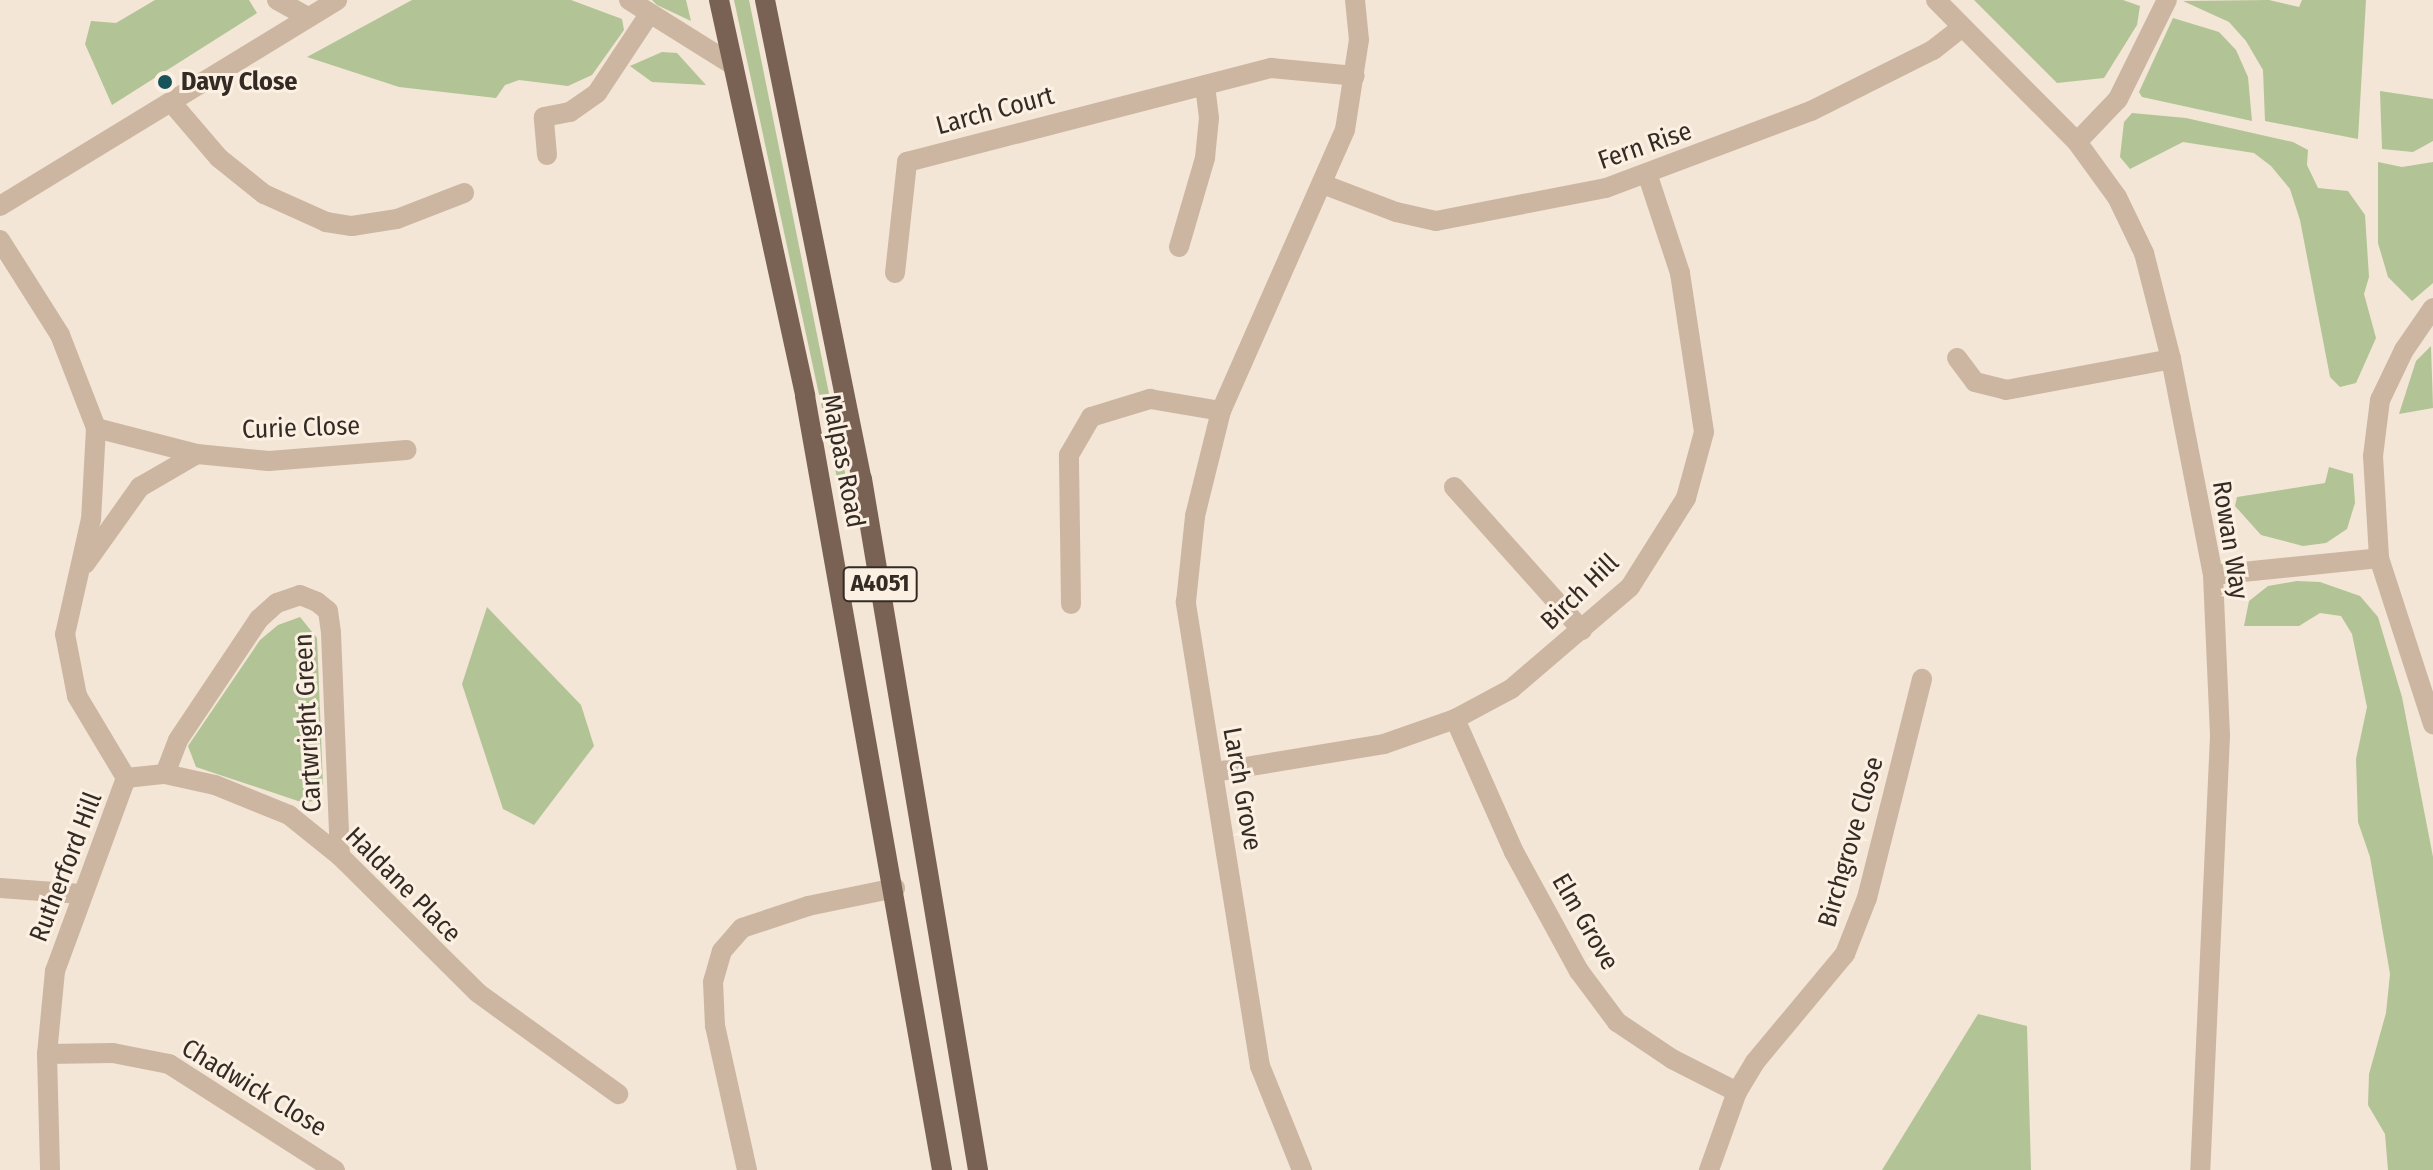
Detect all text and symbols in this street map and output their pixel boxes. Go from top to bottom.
place label: Davy Close [181,66,298,98]
marker: Davy Close [156,73,174,91]
street label: Larch Court [933,80,1057,142]
street label: Fern Rise [1594,115,1696,177]
street label: Malpas Road [815,392,871,530]
street label: Curie Close [241,410,361,446]
street label: Rowan Way [2205,479,2255,601]
street label: Birch Hill [1535,547,1625,637]
road number: A4051 [842,564,918,604]
street label: Cartwright Green [288,633,328,813]
street label: Larch Grove [1216,725,1268,853]
street label: Birchgrove Close [1812,753,1890,931]
street label: Rutherford Hill [23,788,109,946]
street label: Haldane Place [339,821,467,949]
street label: Elm Grove [1545,868,1625,976]
street label: Chadwick Close [176,1033,332,1143]

